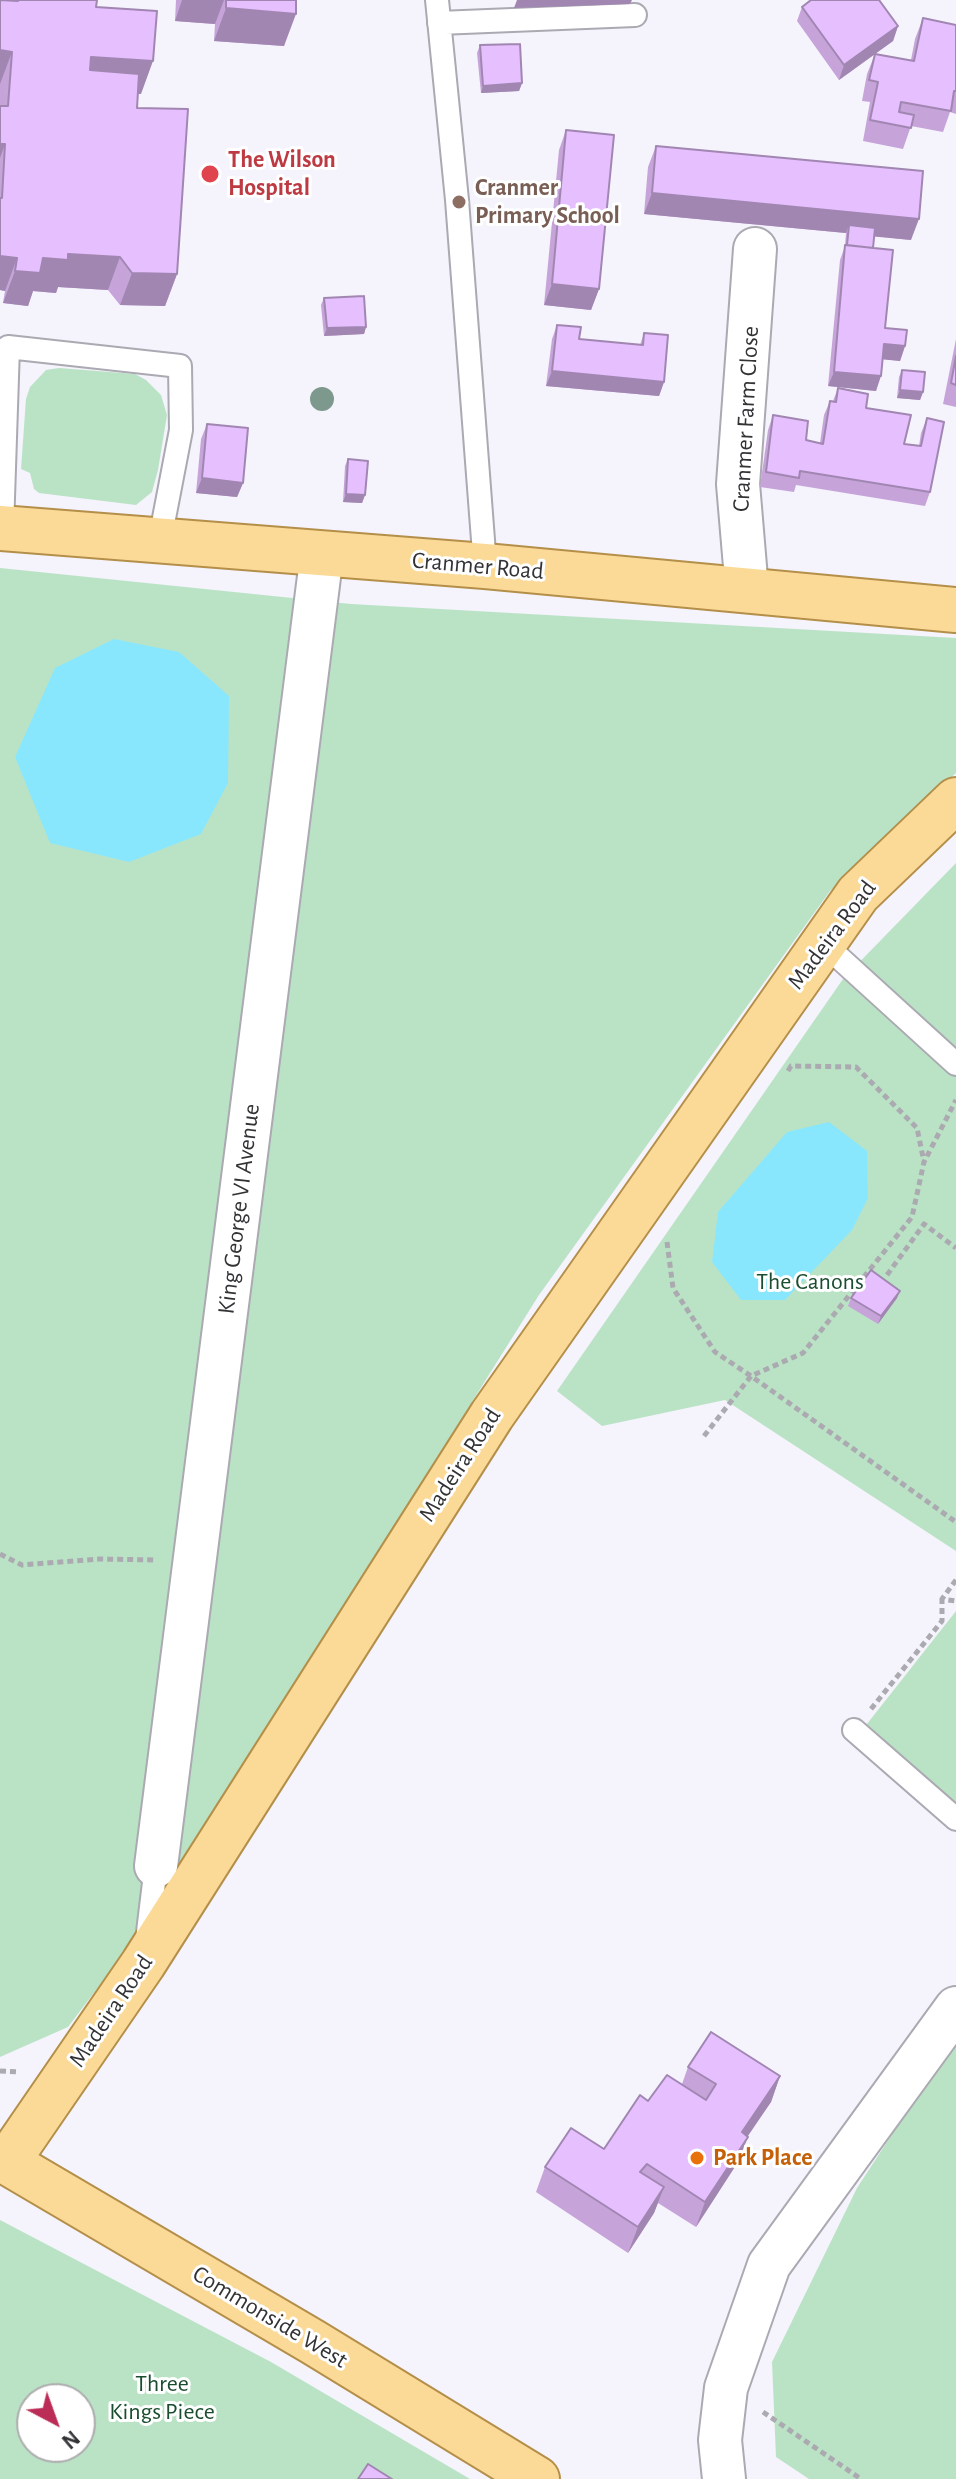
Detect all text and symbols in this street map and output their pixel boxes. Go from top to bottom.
place label: The Wilson Hospital [228,146,336,202]
marker: The Wilson Hospital [199,163,221,185]
place label: Cranmer Primary School [475,174,620,230]
marker: Cranmer Primary School [450,193,468,211]
street label: Cranmer Farm Close [727,325,765,513]
street label: Cranmer Road [411,546,545,586]
street label: Madeira Road [782,875,882,995]
street label: King George VI Avenue [212,1102,266,1316]
park label: The Canons [756,1268,864,1296]
street label: Madeira Road [413,1403,507,1527]
street label: Madeira Road [63,1949,159,2073]
place label: Park Place [713,2144,812,2172]
marker: Park Place [688,2149,706,2167]
street label: Commonside West [187,2259,353,2375]
park label: Three Kings Piece [109,2370,215,2426]
north arrow [16,2383,96,2463]
text: N [57,2426,83,2453]

